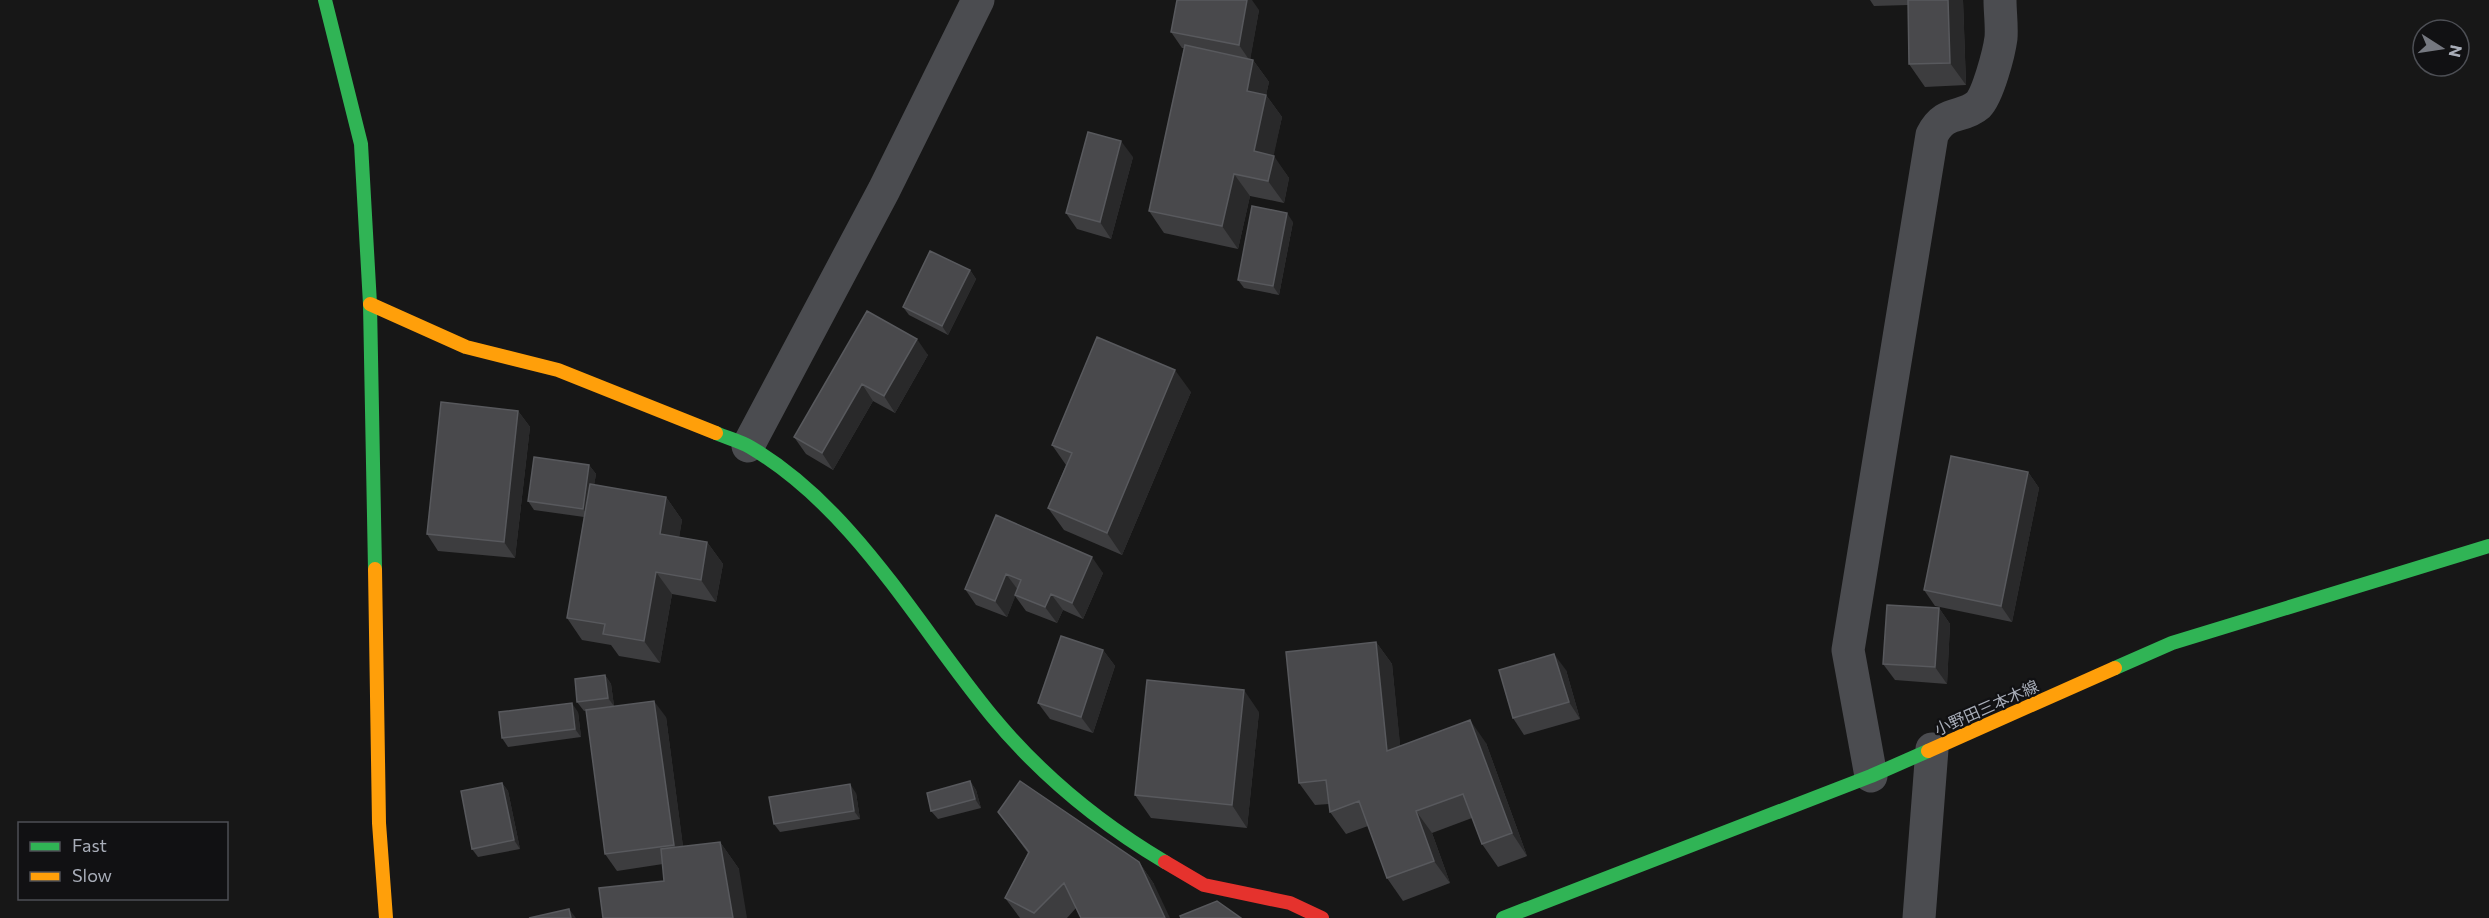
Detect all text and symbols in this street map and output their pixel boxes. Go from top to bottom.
north arrow [2411,18,2471,78]
text: N [2446,43,2467,59]
street label: 小野田三本木線 [1931,676,2041,738]
legend [18,822,228,900]
text: Fast [72,834,107,856]
text: Slow [72,864,112,886]

